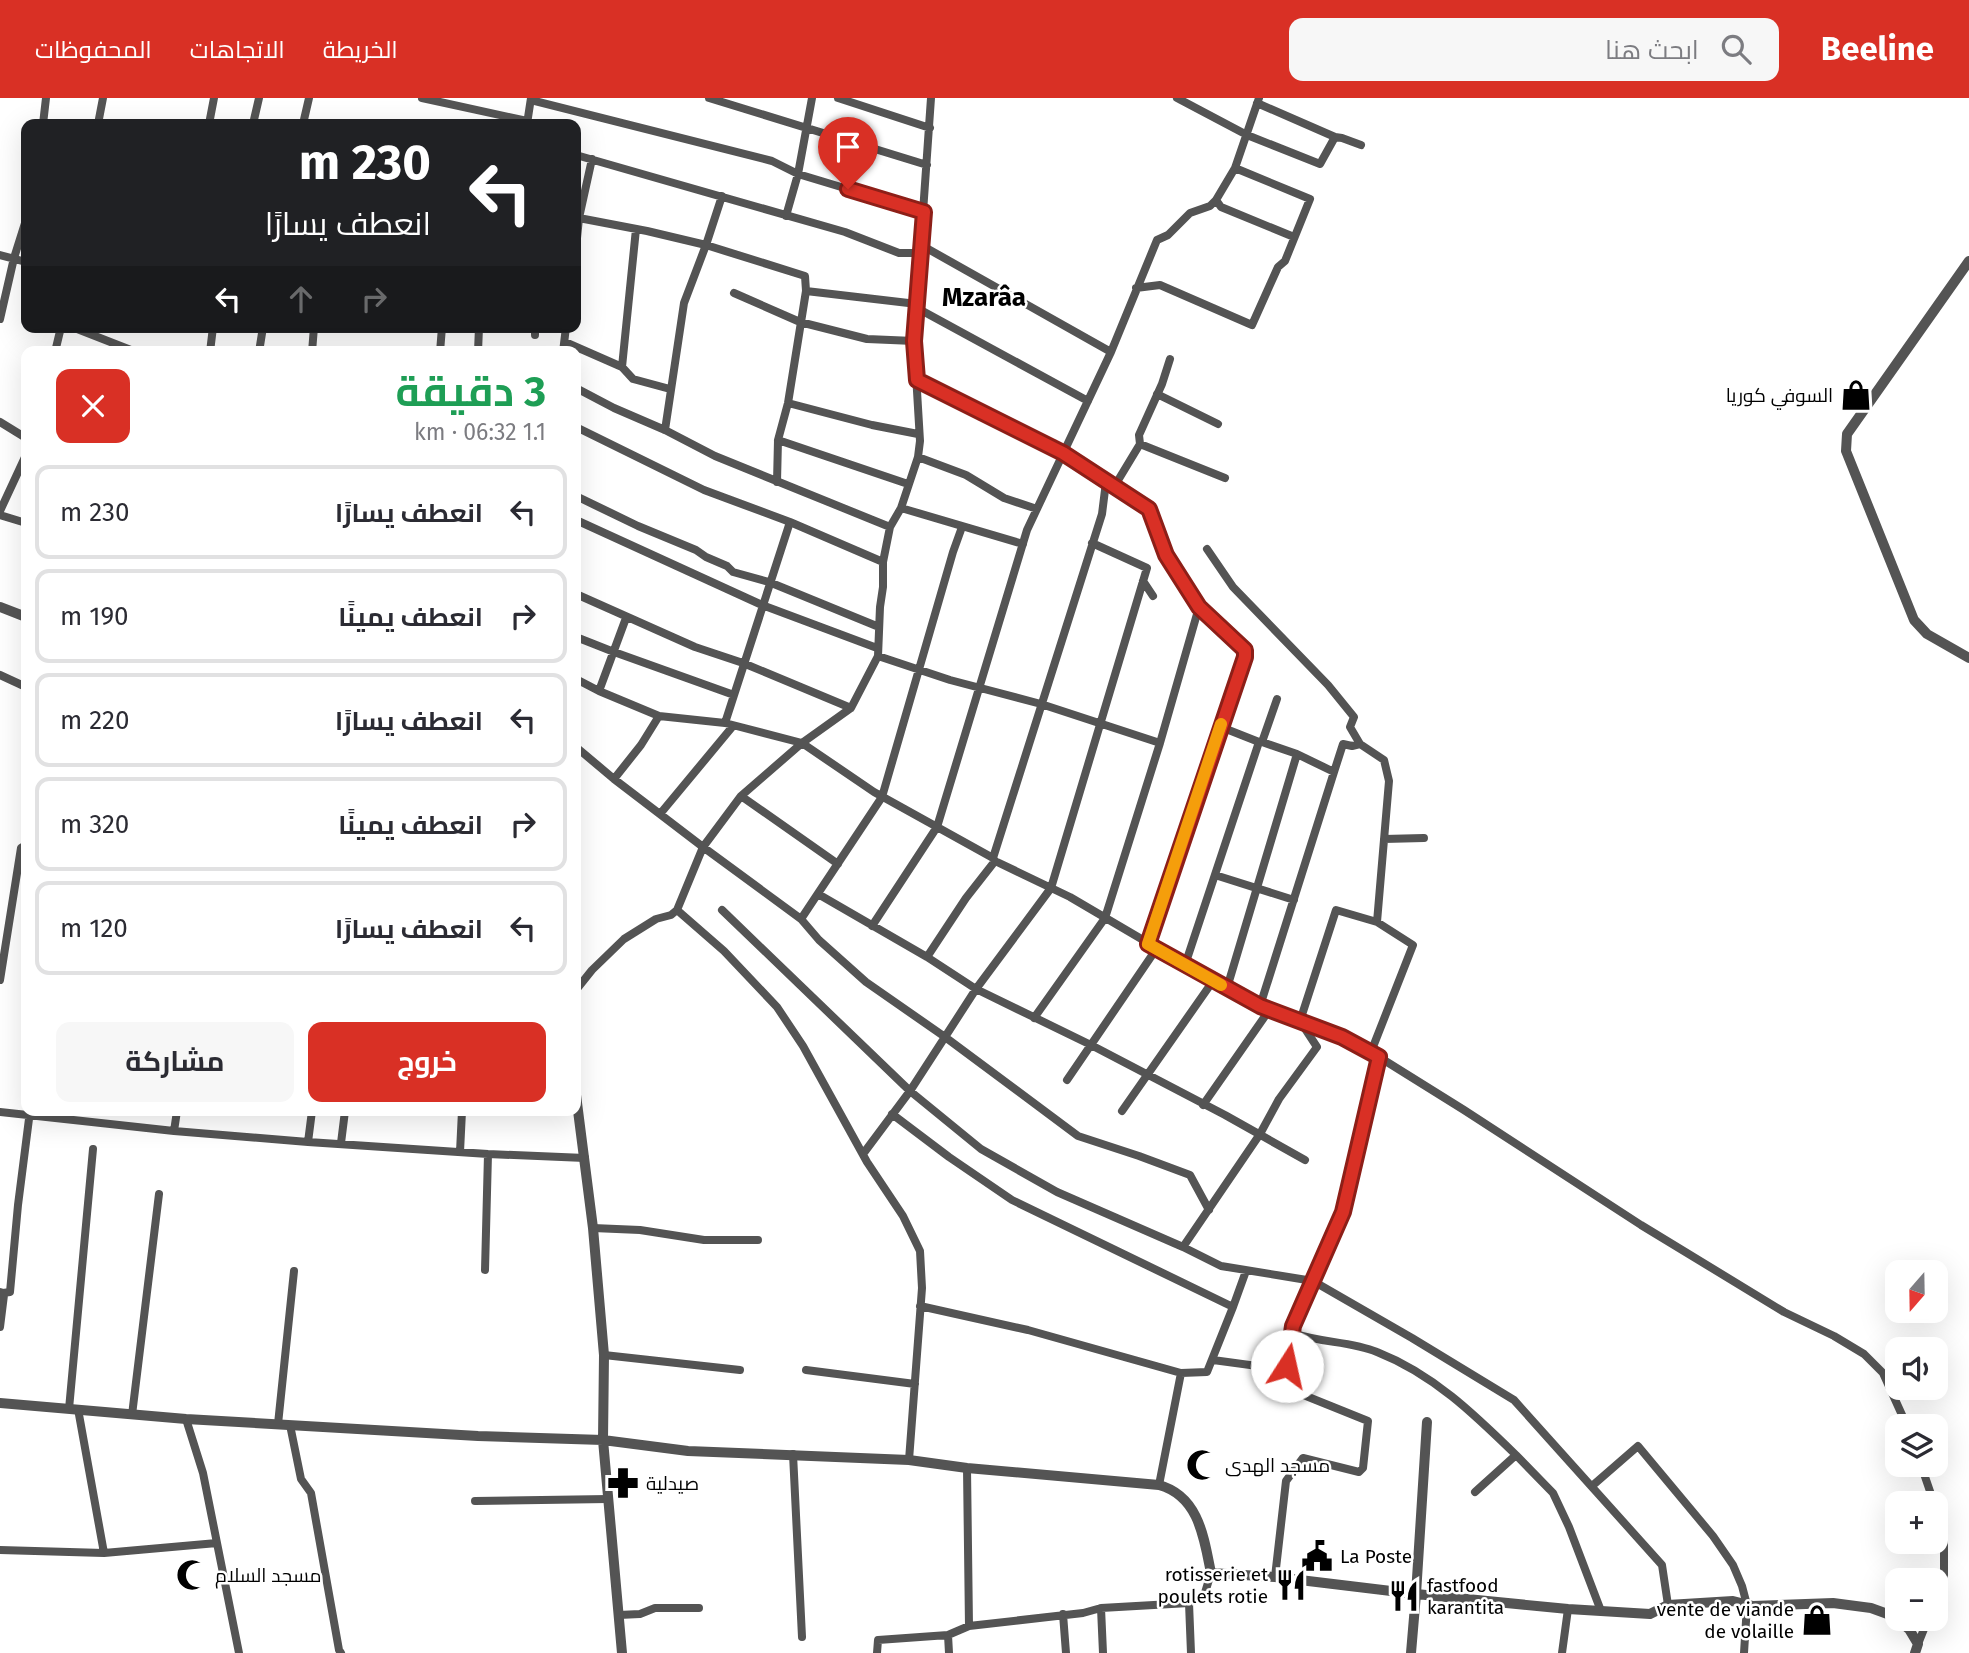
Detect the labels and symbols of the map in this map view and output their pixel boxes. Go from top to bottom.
pin [818,117,878,189]
district label: Mzarâa [942,282,1026,313]
shop icon: السوفي كوريا [1839,378,1873,412]
place label: السوفي كوريا [1726,384,1833,410]
north arrow [1885,1260,1948,1323]
position arrow [1250,1329,1324,1403]
mosque icon: مسجد الهدى [1185,1448,1219,1482]
place label: مسجد الهدى [1225,1454,1330,1477]
pharmacy icon: صيدلية [606,1466,640,1500]
place label: صيدلية [646,1472,699,1495]
public building icon: La Poste [1300,1539,1334,1573]
place label: La Poste [1340,1545,1412,1568]
mosque icon: مسجد السلام [175,1558,209,1592]
place label: rotisserie et poulets rotie [1158,1563,1268,1608]
place label: مسجد السلام [215,1564,322,1589]
restaurant icon: rotisserie et poulets rotie [1274,1568,1308,1602]
place label: fastfood karantita [1427,1574,1504,1619]
restaurant icon: fastfood karantita [1387,1579,1421,1613]
place label: vente de viande de volaille [1657,1598,1794,1643]
shop icon: vente de viande de volaille [1800,1603,1834,1637]

